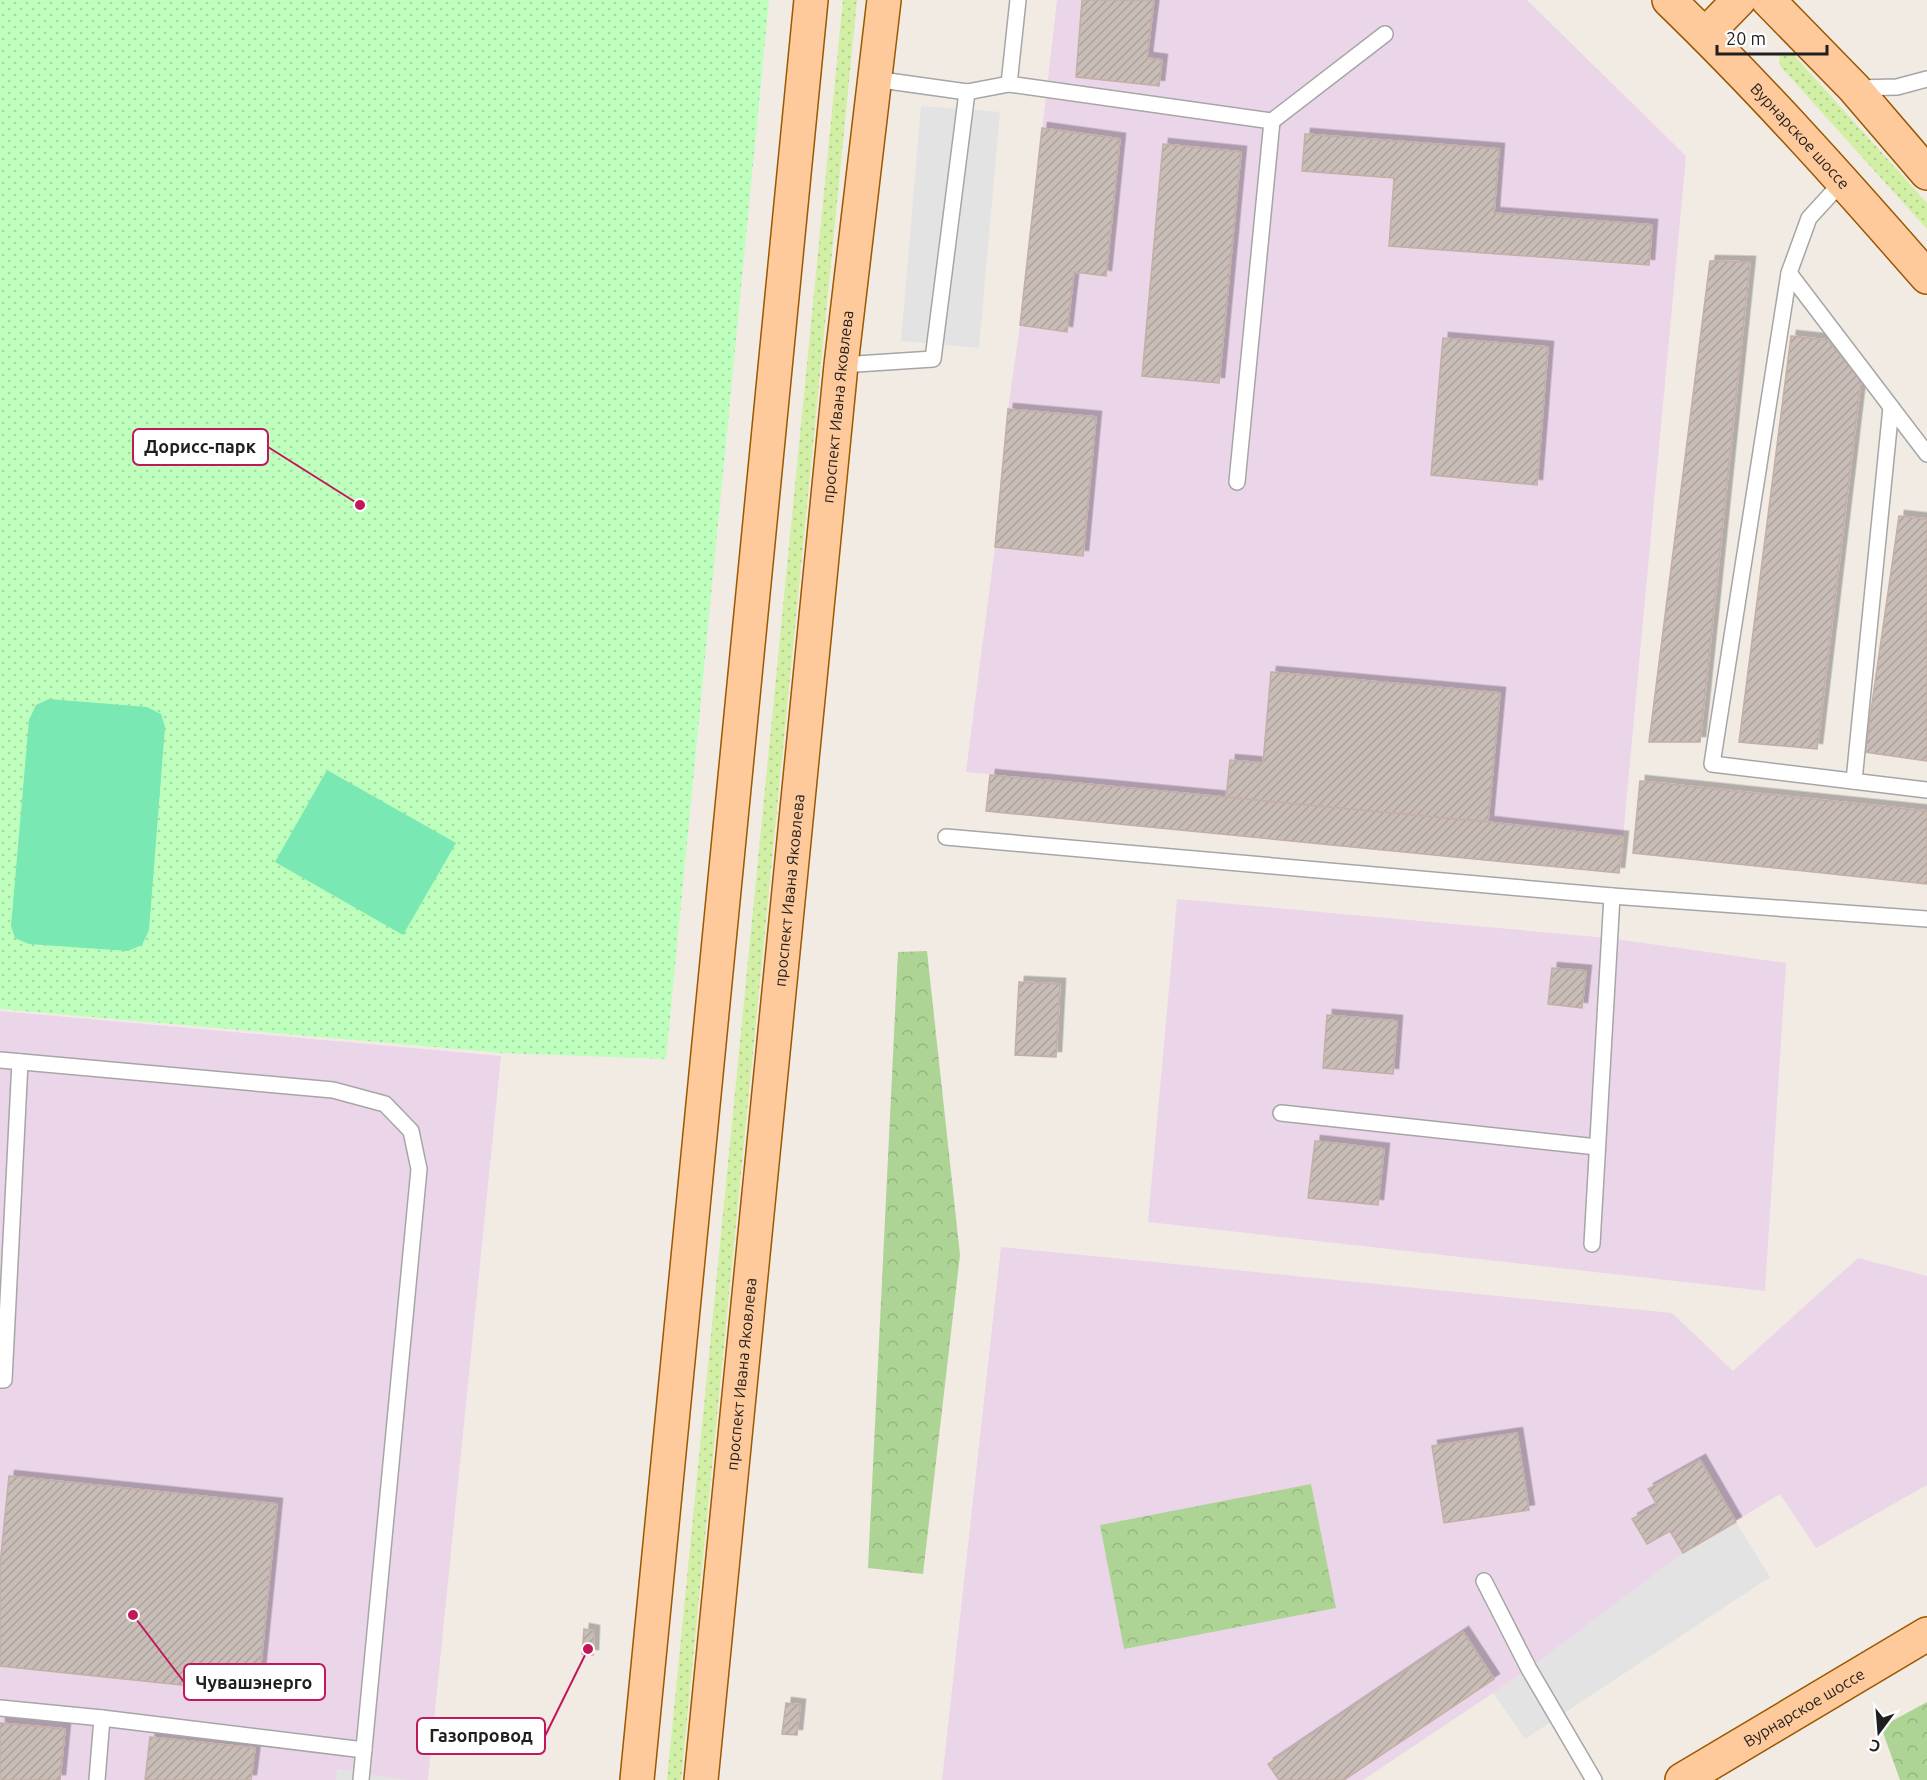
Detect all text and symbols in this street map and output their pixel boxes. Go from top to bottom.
scale bar [1717,18,1826,56]
text: 20 m [1726,28,1766,48]
street label: Вурнарское шоссе [1747,79,1854,192]
street label: проспект Ивана Яковлева [818,309,856,504]
callout: Дорисс-парк [133,429,268,465]
text: Дорисс-парк [144,436,257,456]
street label: проспект Ивана Яковлева [771,793,808,988]
street label: проспект Ивана Яковлева [723,1277,760,1471]
callout: Чувашэнерго [184,1664,325,1700]
street label: Вурнарское шоссе [1740,1664,1868,1750]
text: Чувашэнерго [196,1672,312,1692]
north arrow [1849,1702,1909,1762]
callout: Газопровод [417,1718,545,1754]
text: Газопровод [429,1725,533,1745]
text: С [1867,1736,1882,1756]

